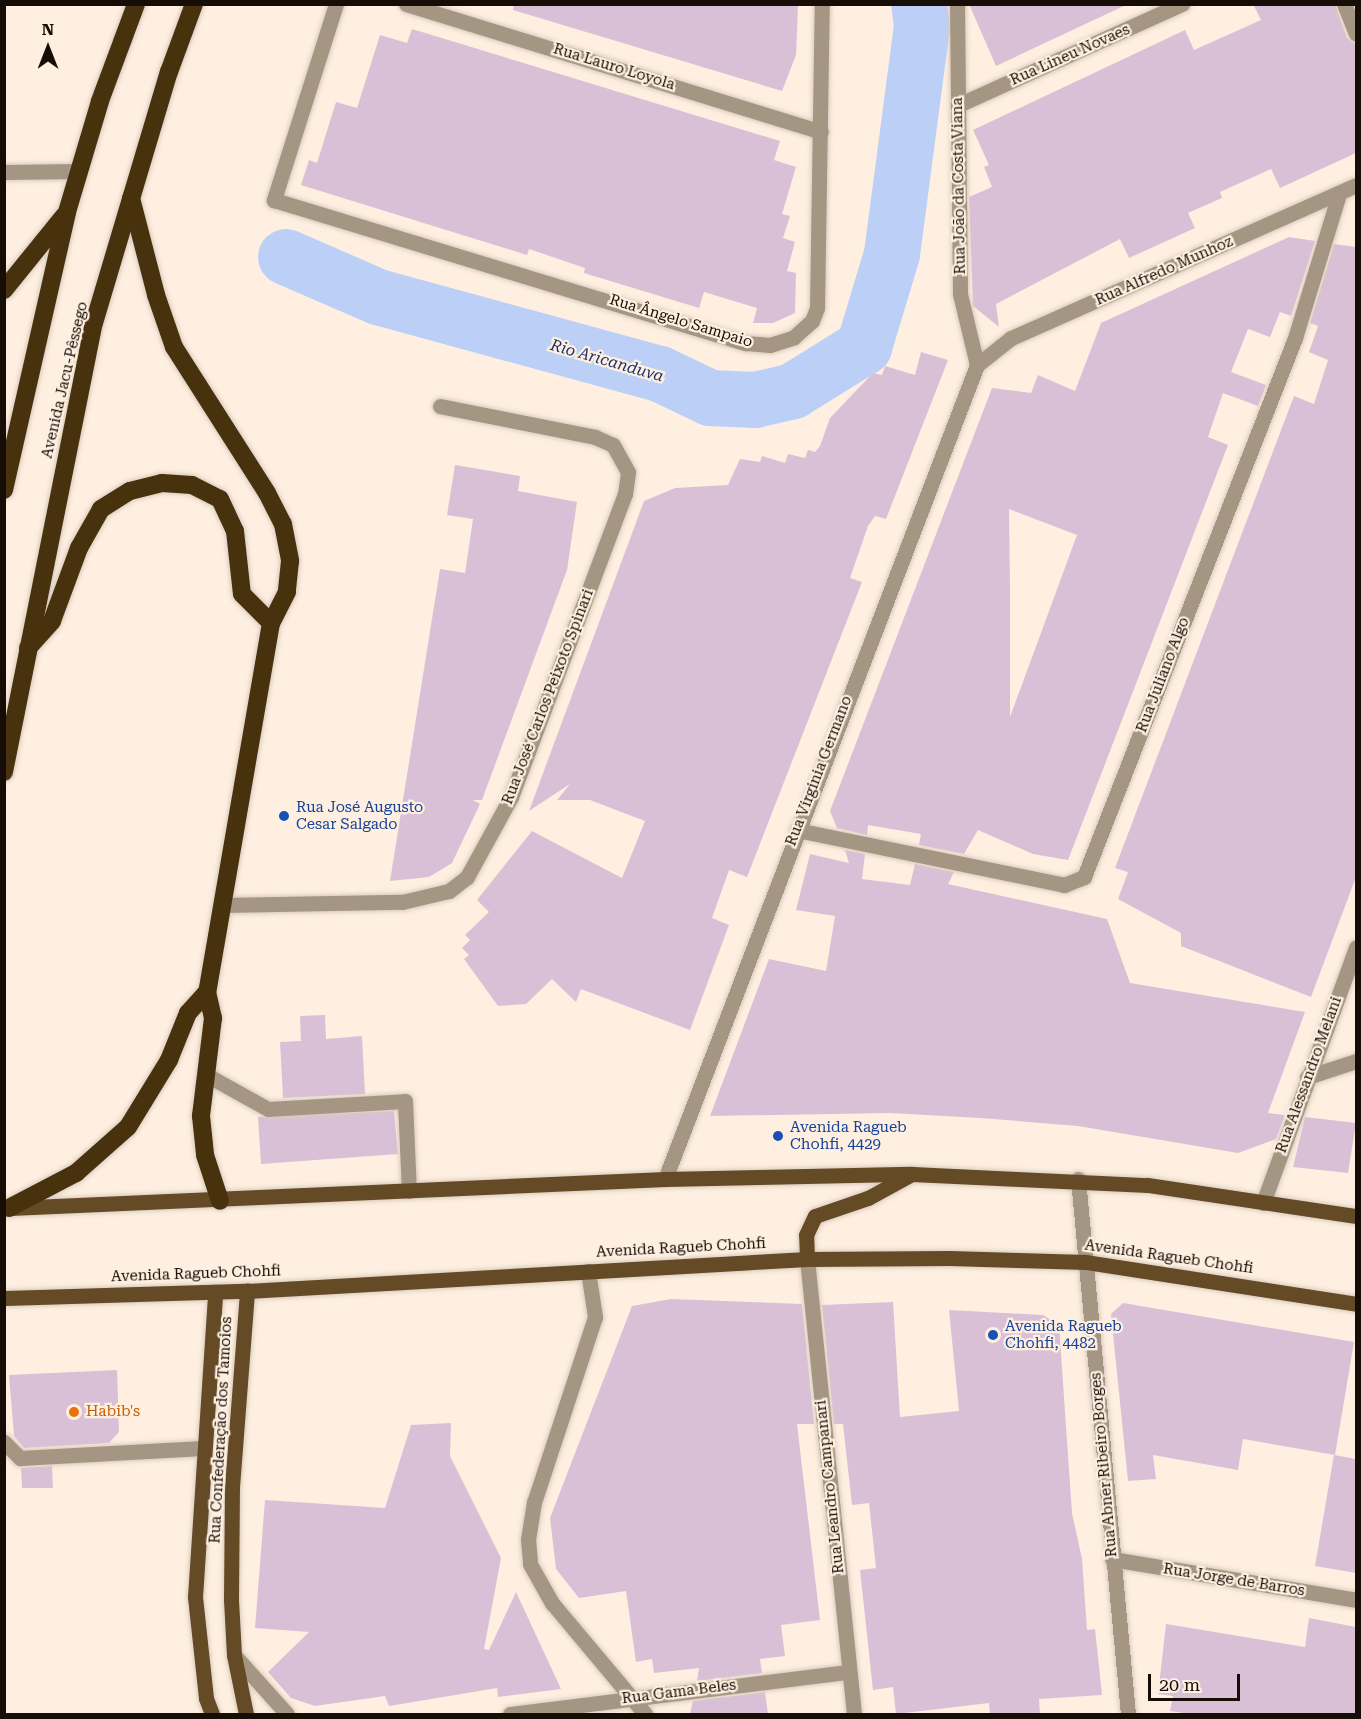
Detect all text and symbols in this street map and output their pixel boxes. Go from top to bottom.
north arrow [18,18,78,78]
text: N [42,20,54,39]
street label: Rua Lineu Novaes [1007,21,1133,89]
street label: Rua Lauro Loyola [551,40,677,94]
street label: Rua João da Costa Viana [948,97,970,275]
street label: Rua Alfredo Munhoz [1093,233,1235,309]
street label: Rua Ângelo Sampaio [607,291,755,351]
street label: Avenida Jacu-Pêssego [38,300,92,460]
water label: Rio Aricanduva [548,336,666,386]
street label: Rua José Carlos Peixoto Spinari [499,587,597,807]
street label: Rua Juliano Algo [1133,615,1193,735]
street label: Rua Virginia Germano [782,693,856,849]
place label: Rua José Augusto Cesar Salgado [296,798,423,833]
marker: Rua José Augusto Cesar Salgado [277,809,291,823]
street label: Rua Alessandro Melani [1272,994,1346,1156]
place label: Avenida Ragueb Chohfi, 4429 [790,1118,907,1153]
marker: Avenida Ragueb Chohfi, 4429 [771,1129,785,1143]
street label: Avenida Ragueb Chohfi [596,1235,766,1261]
street label: Avenida Ragueb Chohfi [1084,1236,1254,1278]
street label: Avenida Ragueb Chohfi [111,1262,281,1286]
street label: Rua Confederação dos Tamoios [206,1316,236,1544]
place label: Avenida Ragueb Chohfi, 4482 [1005,1317,1122,1352]
marker: Avenida Ragueb Chohfi, 4482 [986,1328,1000,1342]
street label: Rua Abner Ribeiro Borges [1087,1372,1121,1558]
street label: Rua Leandro Campanari [812,1399,848,1575]
place label: Habib's [86,1403,140,1421]
marker: Habib's [67,1405,81,1419]
street label: Rua Jorge de Barros [1162,1560,1306,1600]
scale bar [1151,1662,1242,1700]
text: 20 m [1159,1674,1200,1695]
street label: Rua Gama Beles [621,1676,737,1708]

